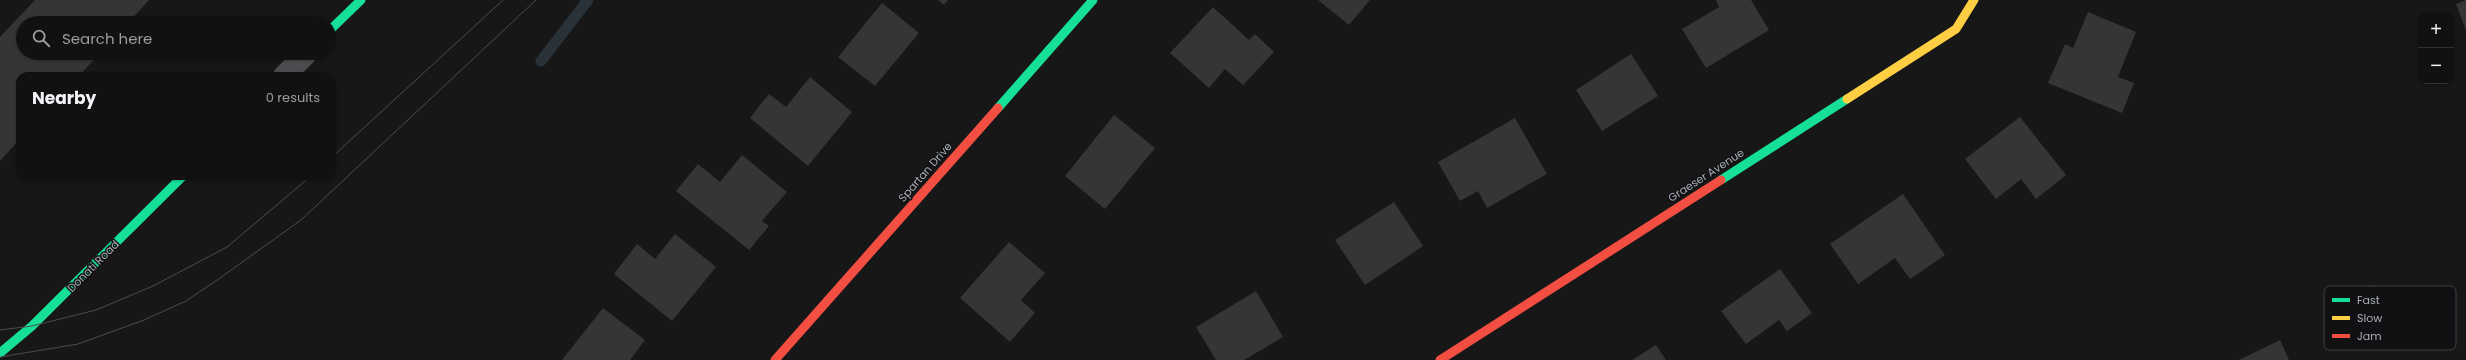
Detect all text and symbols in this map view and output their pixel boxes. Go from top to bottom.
map controls [2418,12,2454,84]
button: + [2418,12,2454,48]
search box [16,16,336,60]
icon: search [30,27,52,49]
text: Search here [62,28,152,49]
button: − [2418,48,2454,84]
text: Nearby [32,86,96,110]
text: 0 results [266,88,320,107]
street label: Spartan Drive [895,139,956,205]
street label: Graeser Avenue [1665,144,1747,206]
street label: Donati Road [63,236,123,296]
legend [2324,286,2456,350]
text: Fast [2357,292,2380,308]
text: Slow [2357,310,2382,326]
text: Jam [2357,328,2382,344]

